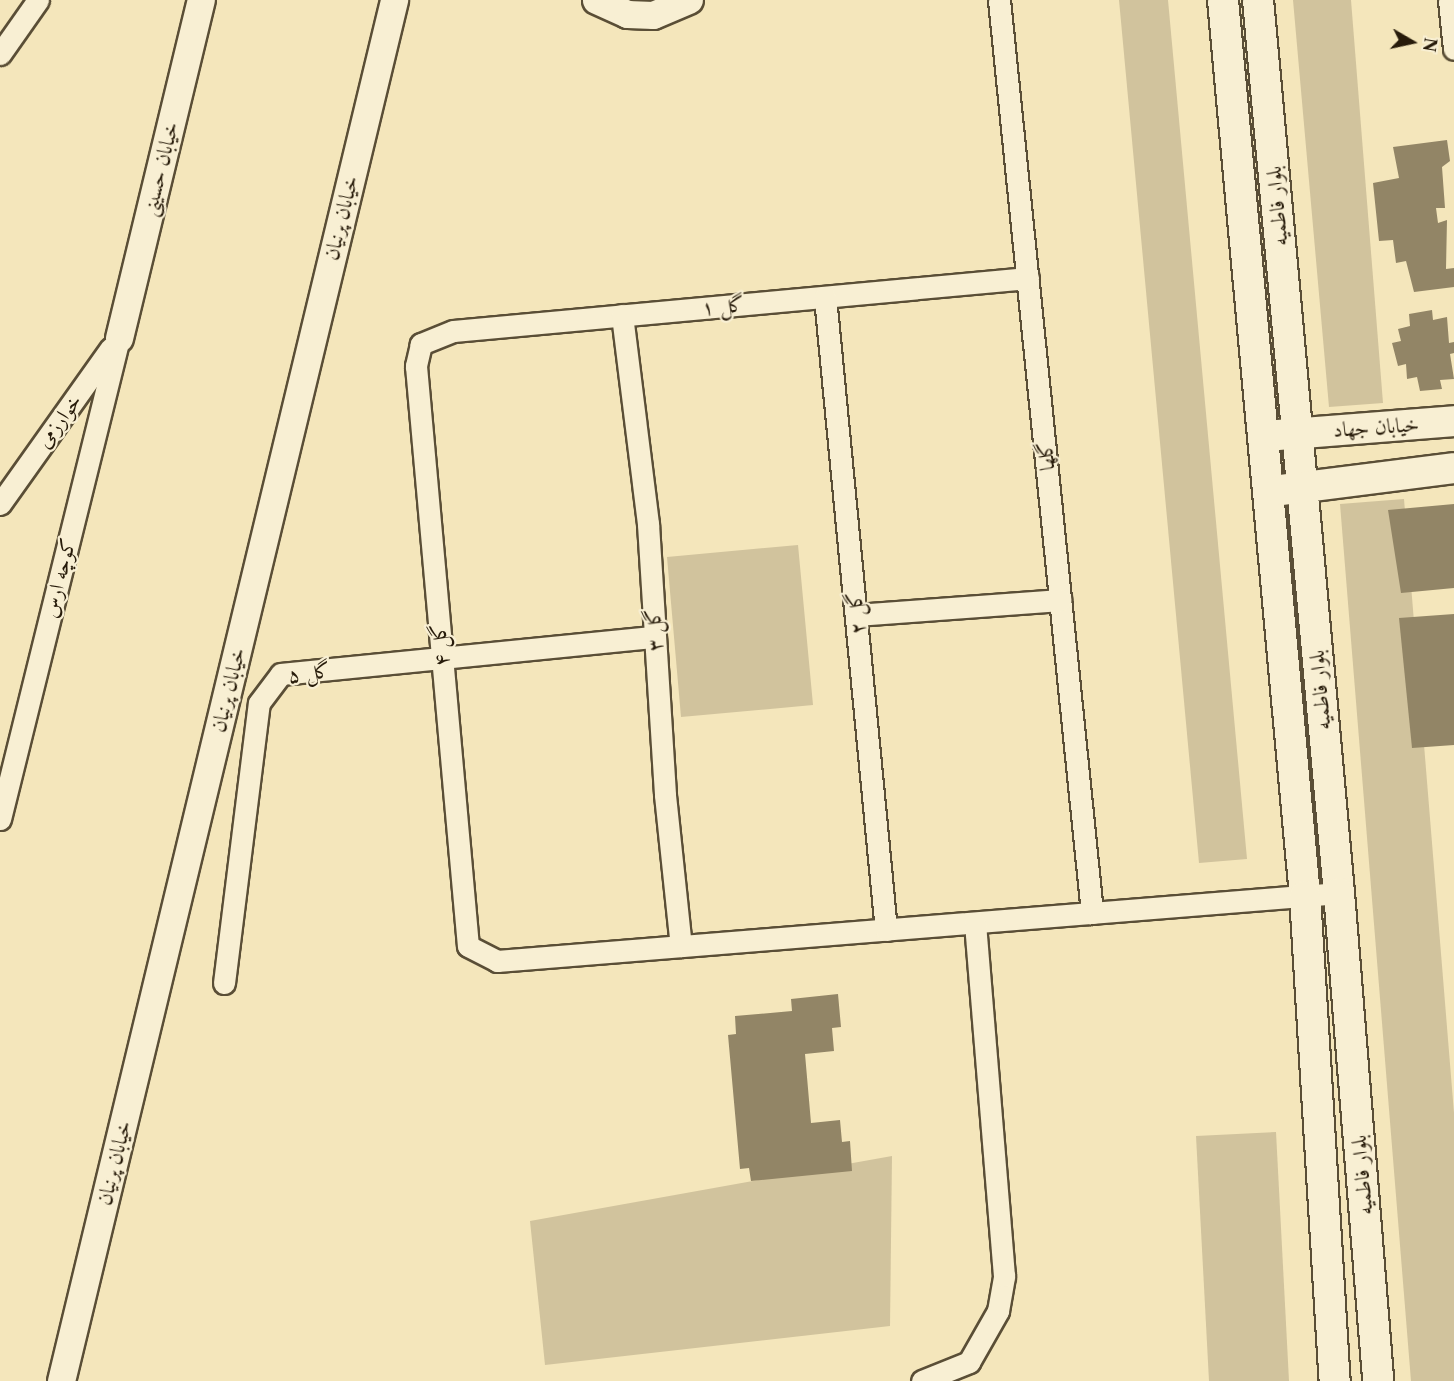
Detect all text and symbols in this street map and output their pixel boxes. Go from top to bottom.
north arrow [1382,12,1442,72]
text: N [1419,36,1441,53]
street label: خیابان حسینی [136,119,184,219]
street label: بلوار فاطمیه [1261,165,1293,247]
street label: خیابان پرنیان [318,173,364,263]
street label: گل ۱ [701,292,745,320]
street label: خوارزمی [31,389,87,453]
street label: خیابان جهاد [1332,411,1420,443]
street label: گلها [1032,440,1060,472]
street label: کوچه ارس [37,536,81,620]
street label: گل ۲ [841,590,871,636]
street label: گل ۳ [640,608,668,652]
street label: گل ۴ [426,623,454,667]
street label: خیابان پرنیان [205,645,251,735]
street label: بلوار فاطمیه [1304,649,1336,731]
street label: گل ۵ [286,658,332,688]
street label: خیابان پرنیان [91,1118,137,1208]
street label: بلوار فاطمیه [1346,1134,1378,1216]

